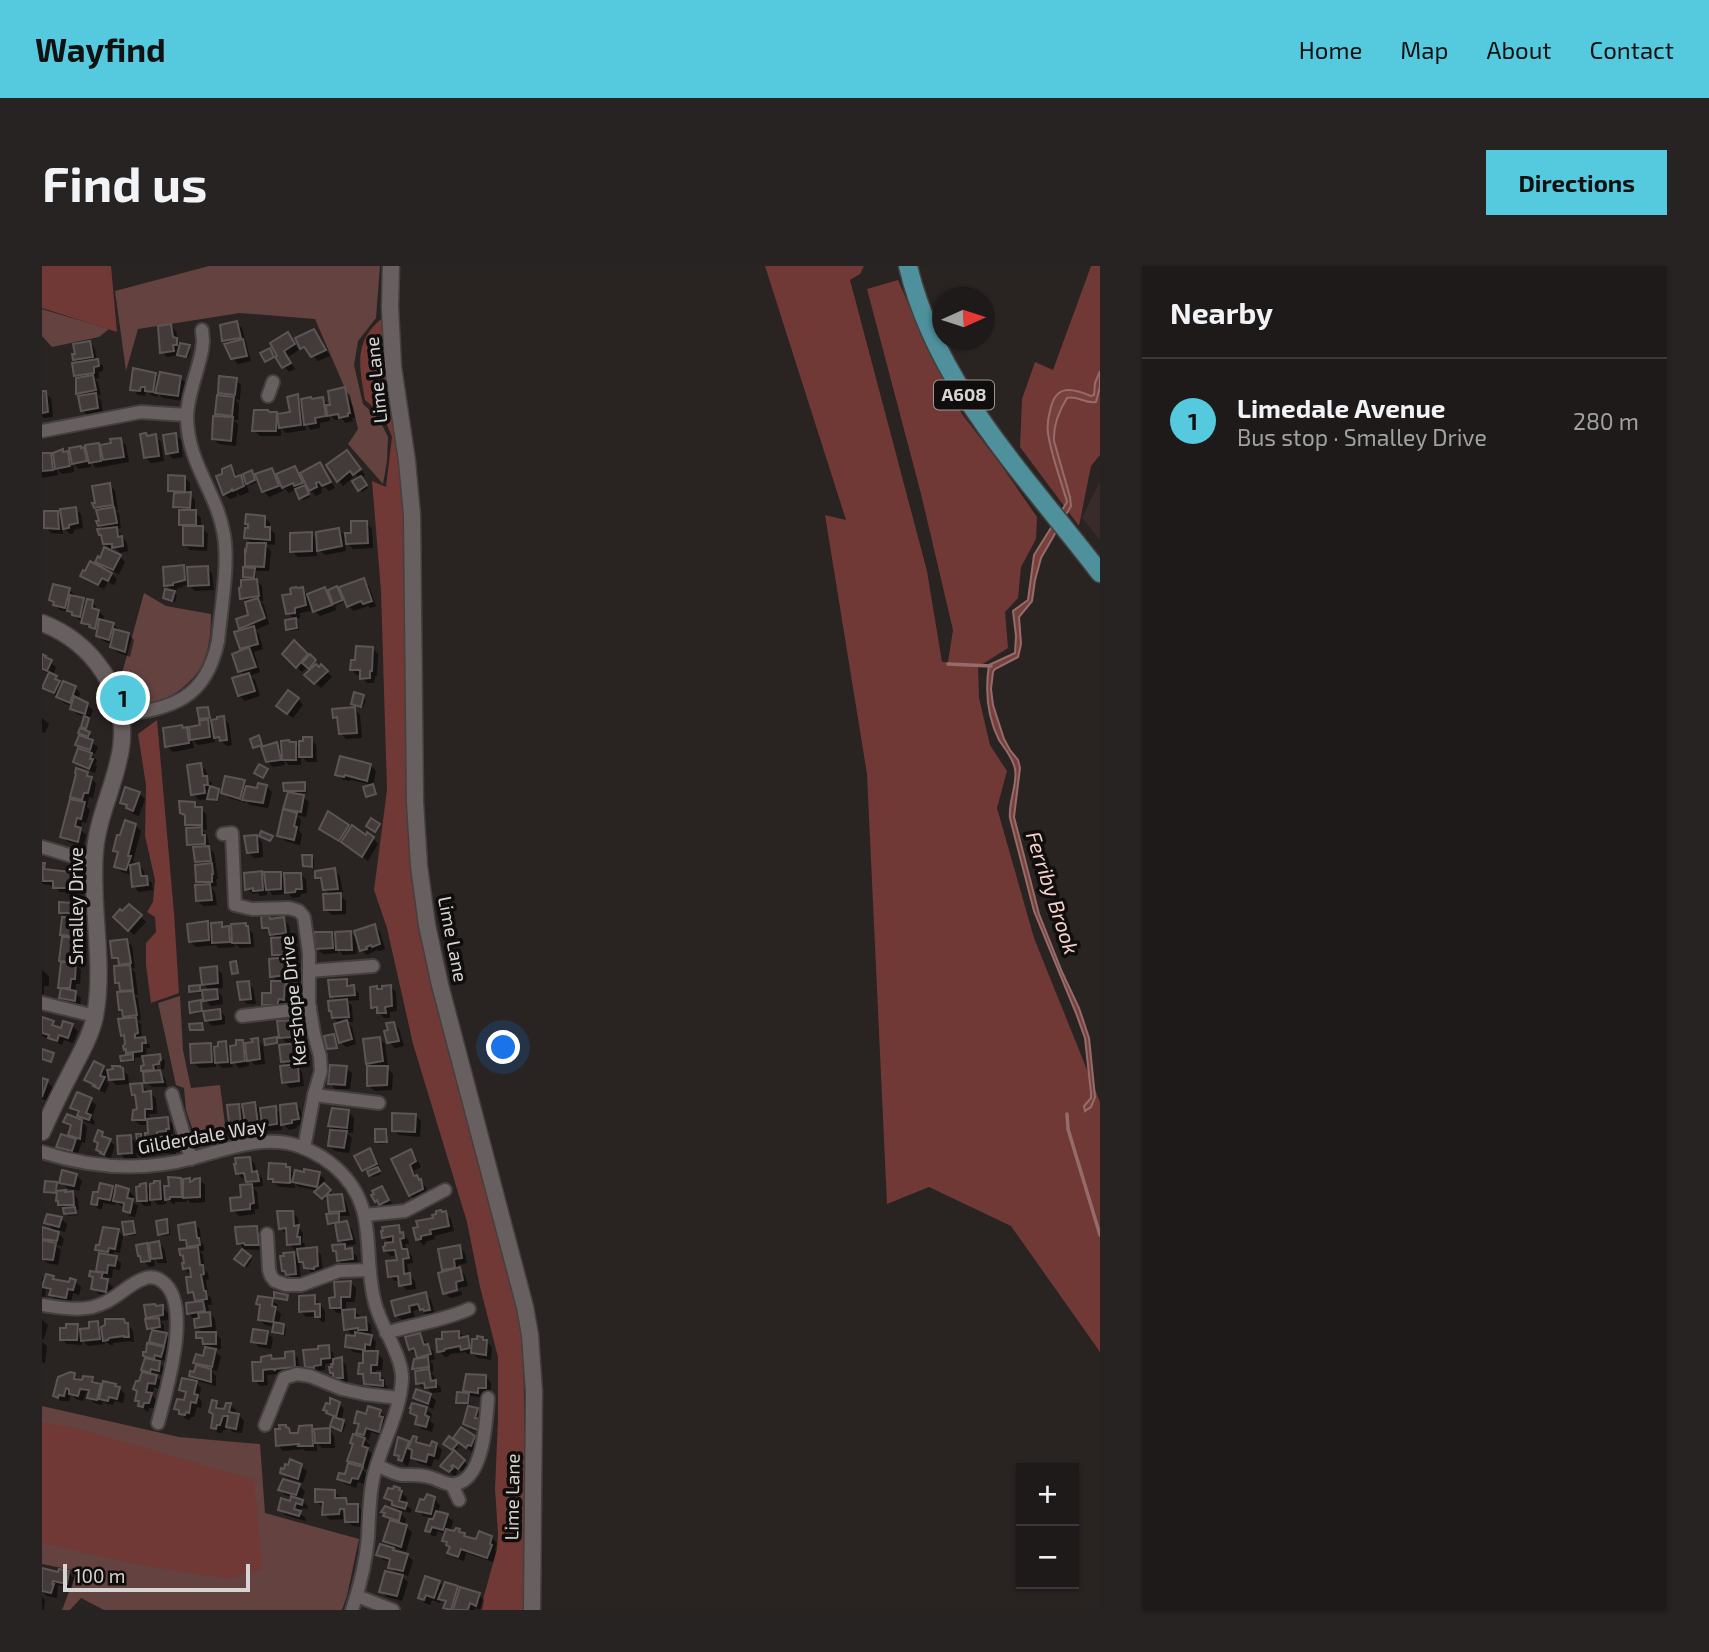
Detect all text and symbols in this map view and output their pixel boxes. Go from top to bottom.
text: Wayfind [35,29,166,69]
text: Home [1299,35,1362,64]
text: Map [1400,35,1448,64]
text: About [1486,35,1552,64]
text: Contact [1590,35,1674,64]
button: Directions [1486,150,1667,215]
text: Find us [42,153,207,212]
north arrow [932,287,995,350]
text: Nearby [1170,294,1273,330]
street label: Lime Lane [360,336,391,425]
road number: A608 [934,380,994,410]
text: Limedale Avenue [1237,392,1446,423]
text: 1 [1188,407,1198,435]
text: 280 m [1573,407,1639,435]
text: Bus stop · Smalley Drive [1237,423,1487,451]
pin: 1 [100,672,146,724]
water label: Ferriby Brook [1021,828,1085,958]
street label: Smalley Drive [64,847,87,965]
street label: Lime Lane [434,894,473,984]
street label: Kershope Drive [274,935,311,1067]
your location [486,1030,520,1064]
street label: Gilderdale Way [136,1113,268,1158]
street label: Lime Lane [499,1453,524,1541]
map controls [1016,1463,1079,1589]
button: + [1016,1463,1079,1526]
button: − [1016,1526,1079,1589]
scale bar [63,1561,250,1593]
text: 100 m [74,1564,125,1587]

